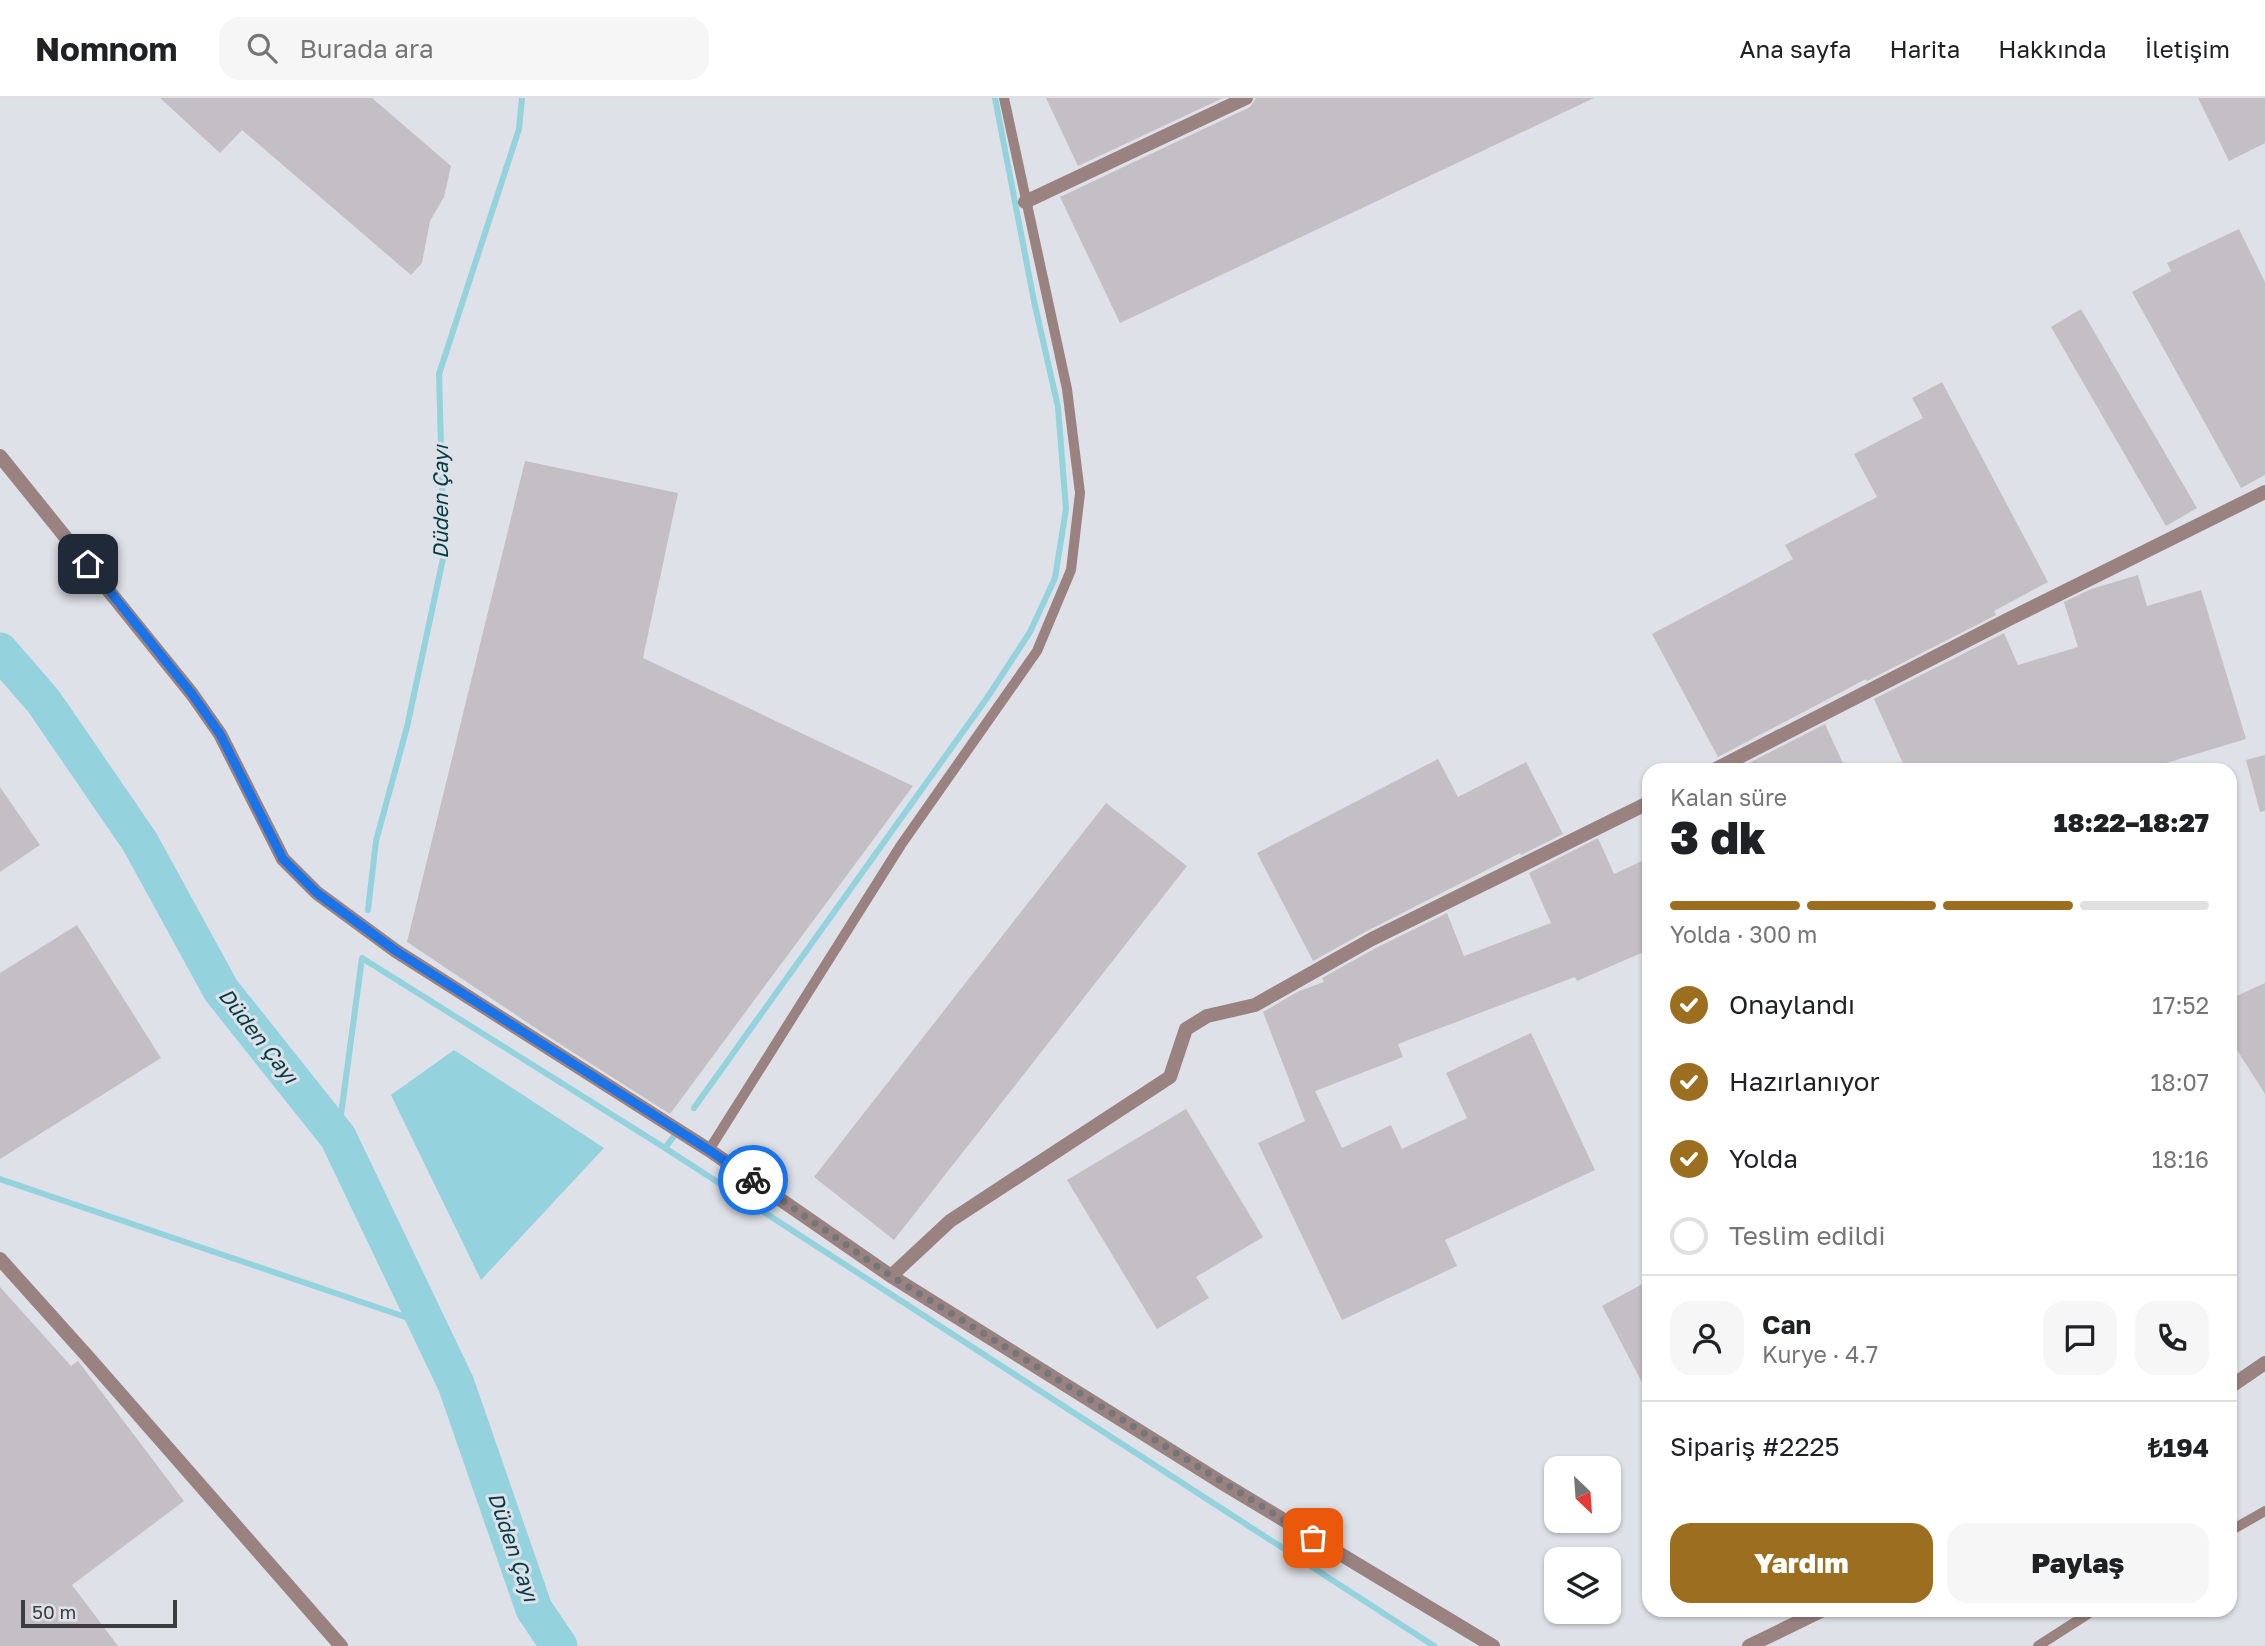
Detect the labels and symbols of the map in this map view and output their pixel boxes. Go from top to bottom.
water label: Düden Çayı [427,444,453,559]
pin [58,534,118,594]
water label: Düden Çayı [214,983,305,1089]
courier [718,1145,788,1215]
north arrow [1544,1456,1620,1533]
water label: Düden Çayı [483,1489,545,1606]
pin [1283,1508,1343,1568]
scale bar [21,1597,177,1629]

